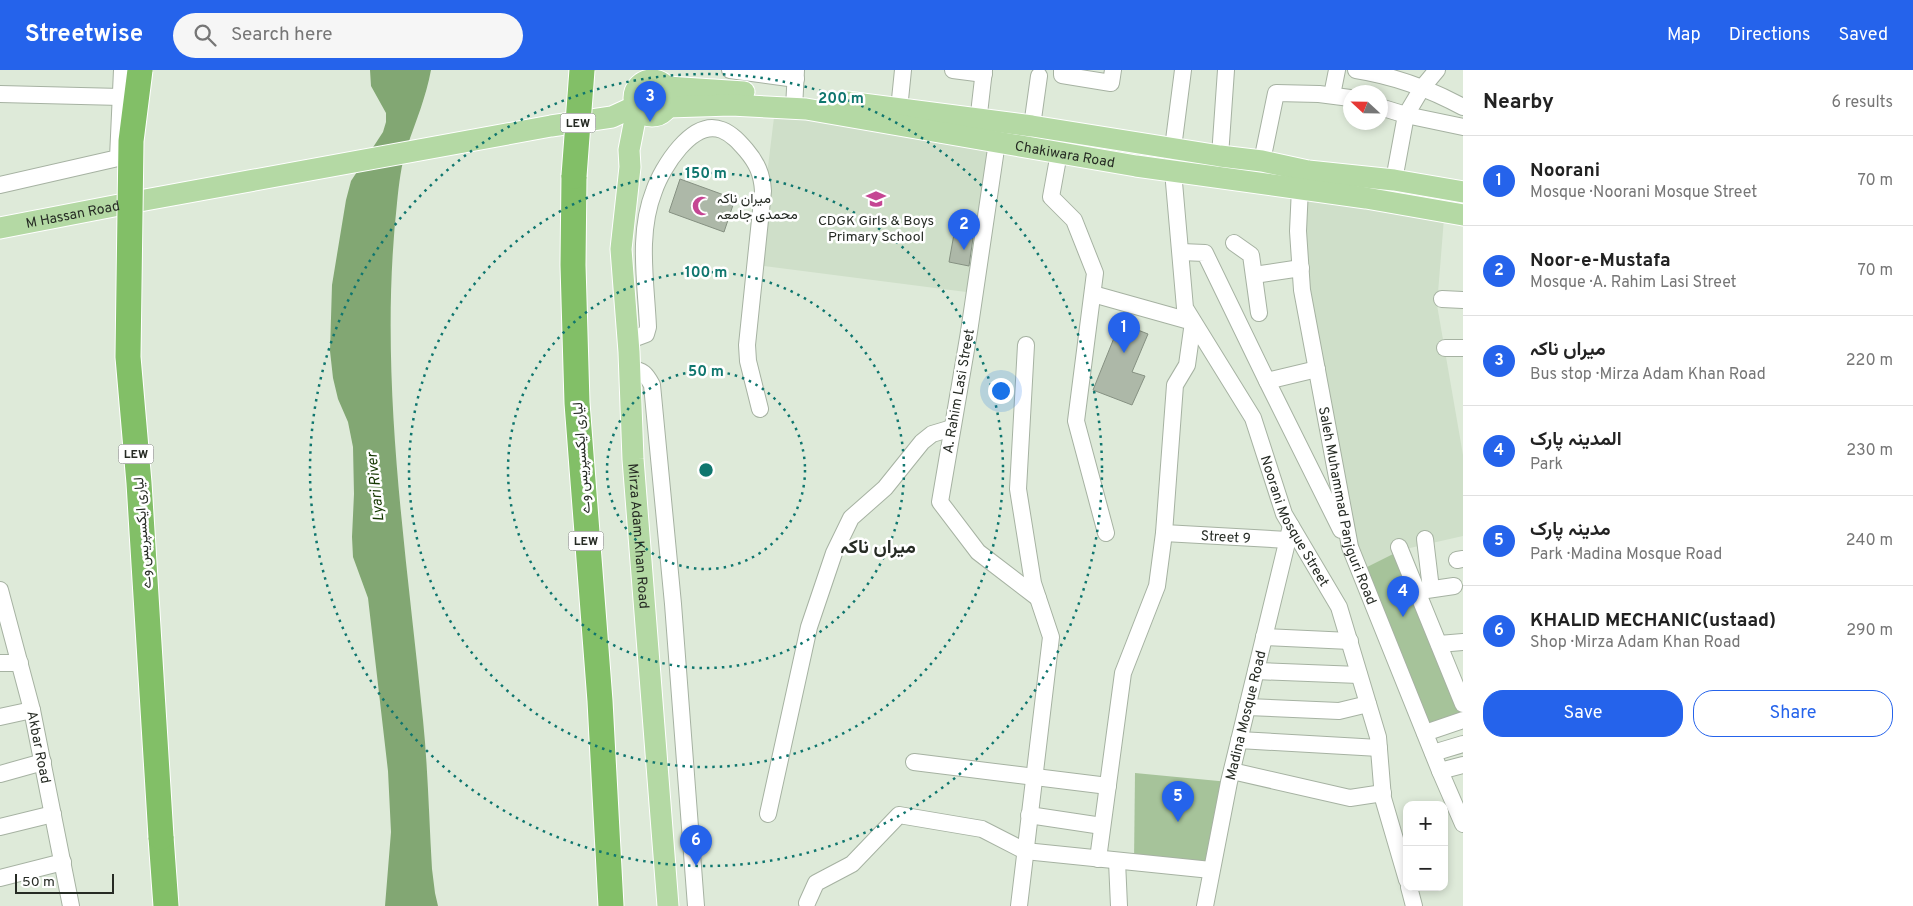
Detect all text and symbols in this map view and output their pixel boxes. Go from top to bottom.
search box [173,13,523,58]
text: Streetwise [25,20,143,50]
icon: search [191,21,219,49]
text: Search here [231,23,333,47]
text: Map [1667,24,1701,47]
text: Directions [1729,24,1811,47]
text: Saved [1839,24,1888,47]
pin: 3 [634,81,666,122]
north arrow [1343,85,1388,130]
text: Nearby [1483,89,1554,116]
text: 200 m [818,90,864,109]
text: 6 results [1831,93,1893,113]
road number: LEW [560,114,596,132]
street label: Chakiwara Road [1014,138,1116,172]
text: Noorani [1530,159,1600,183]
text: 150 m [685,165,727,184]
text: 1 [1496,171,1502,191]
text: 70 m [1858,171,1893,191]
text: Mosque · Noorani Mosque Street [1530,183,1757,203]
school or university icon: CDGK Girls & Boys Primary School [865,188,887,210]
place label: میران ناکہ محمدی جامعہ [717,191,798,224]
mosque icon: میران ناکہ محمدی جامعہ [691,195,713,217]
street label: M Hassan Road [24,198,121,233]
pin: 2 [948,209,980,250]
place label: CDGK Girls & Boys Primary School [818,213,934,246]
text: Noor-e-Mustafa [1530,249,1671,273]
text: 2 [1494,261,1504,281]
text: 70 m [1858,261,1893,281]
text: 100 m [685,264,727,283]
text: Mosque · A. Rahim Lasi Street [1530,273,1737,293]
pin: 1 [1108,312,1140,353]
street label: A. Rahim Lasi Street [940,328,979,455]
text: میراں ناکہ [1530,338,1606,362]
text: 3 [1494,351,1504,371]
text: 220 m [1846,351,1893,371]
text: 50 m [688,363,724,382]
text: Bus stop · Mirza Adam Khan Road [1530,365,1766,385]
your location [988,378,1014,404]
street label: لیاری ایکسپریس وے [570,401,595,514]
street label: Saleh Muhammad Panjguri Road [1314,405,1379,608]
text: المدینہ پارک [1530,428,1622,452]
text: 4 [1494,441,1504,461]
text: 230 m [1846,441,1893,461]
road number: LEW [118,444,154,464]
water label: Lyari River [363,450,390,522]
street label: Noorani Mosque Street [1256,454,1332,590]
text: Park [1530,455,1563,475]
centre of rings [697,461,715,479]
street label: Mirza Adam Khan Road [623,463,652,609]
street label: لیاری ایکسپریس وے [131,476,156,589]
text: مدینہ پارک [1530,518,1610,542]
street label: Street 9 [1200,528,1251,548]
text: 5 [1494,531,1504,551]
text: 240 m [1846,531,1893,551]
road number: LEW [568,532,604,551]
district label: میراں ناکہ [840,536,916,560]
text: Park · Madina Mosque Road [1530,545,1722,565]
pin: 4 [1387,576,1419,617]
text: KHALID MECHANIC(ustaad) [1530,609,1776,633]
text: 6 [1494,621,1504,641]
text: 290 m [1846,621,1893,641]
text: Shop · Mirza Adam Khan Road [1530,633,1741,653]
street label: Madina Mosque Road [1223,649,1271,782]
button: Save [1483,690,1683,737]
button: Share [1693,690,1893,737]
street label: Akbar Road [22,710,53,785]
pin: 5 [1162,781,1194,822]
map controls [1403,801,1448,891]
button: + [1403,801,1448,846]
pin: 6 [680,825,712,866]
button: − [1403,846,1448,891]
scale bar [15,871,114,894]
text: 50 m [22,874,55,891]

